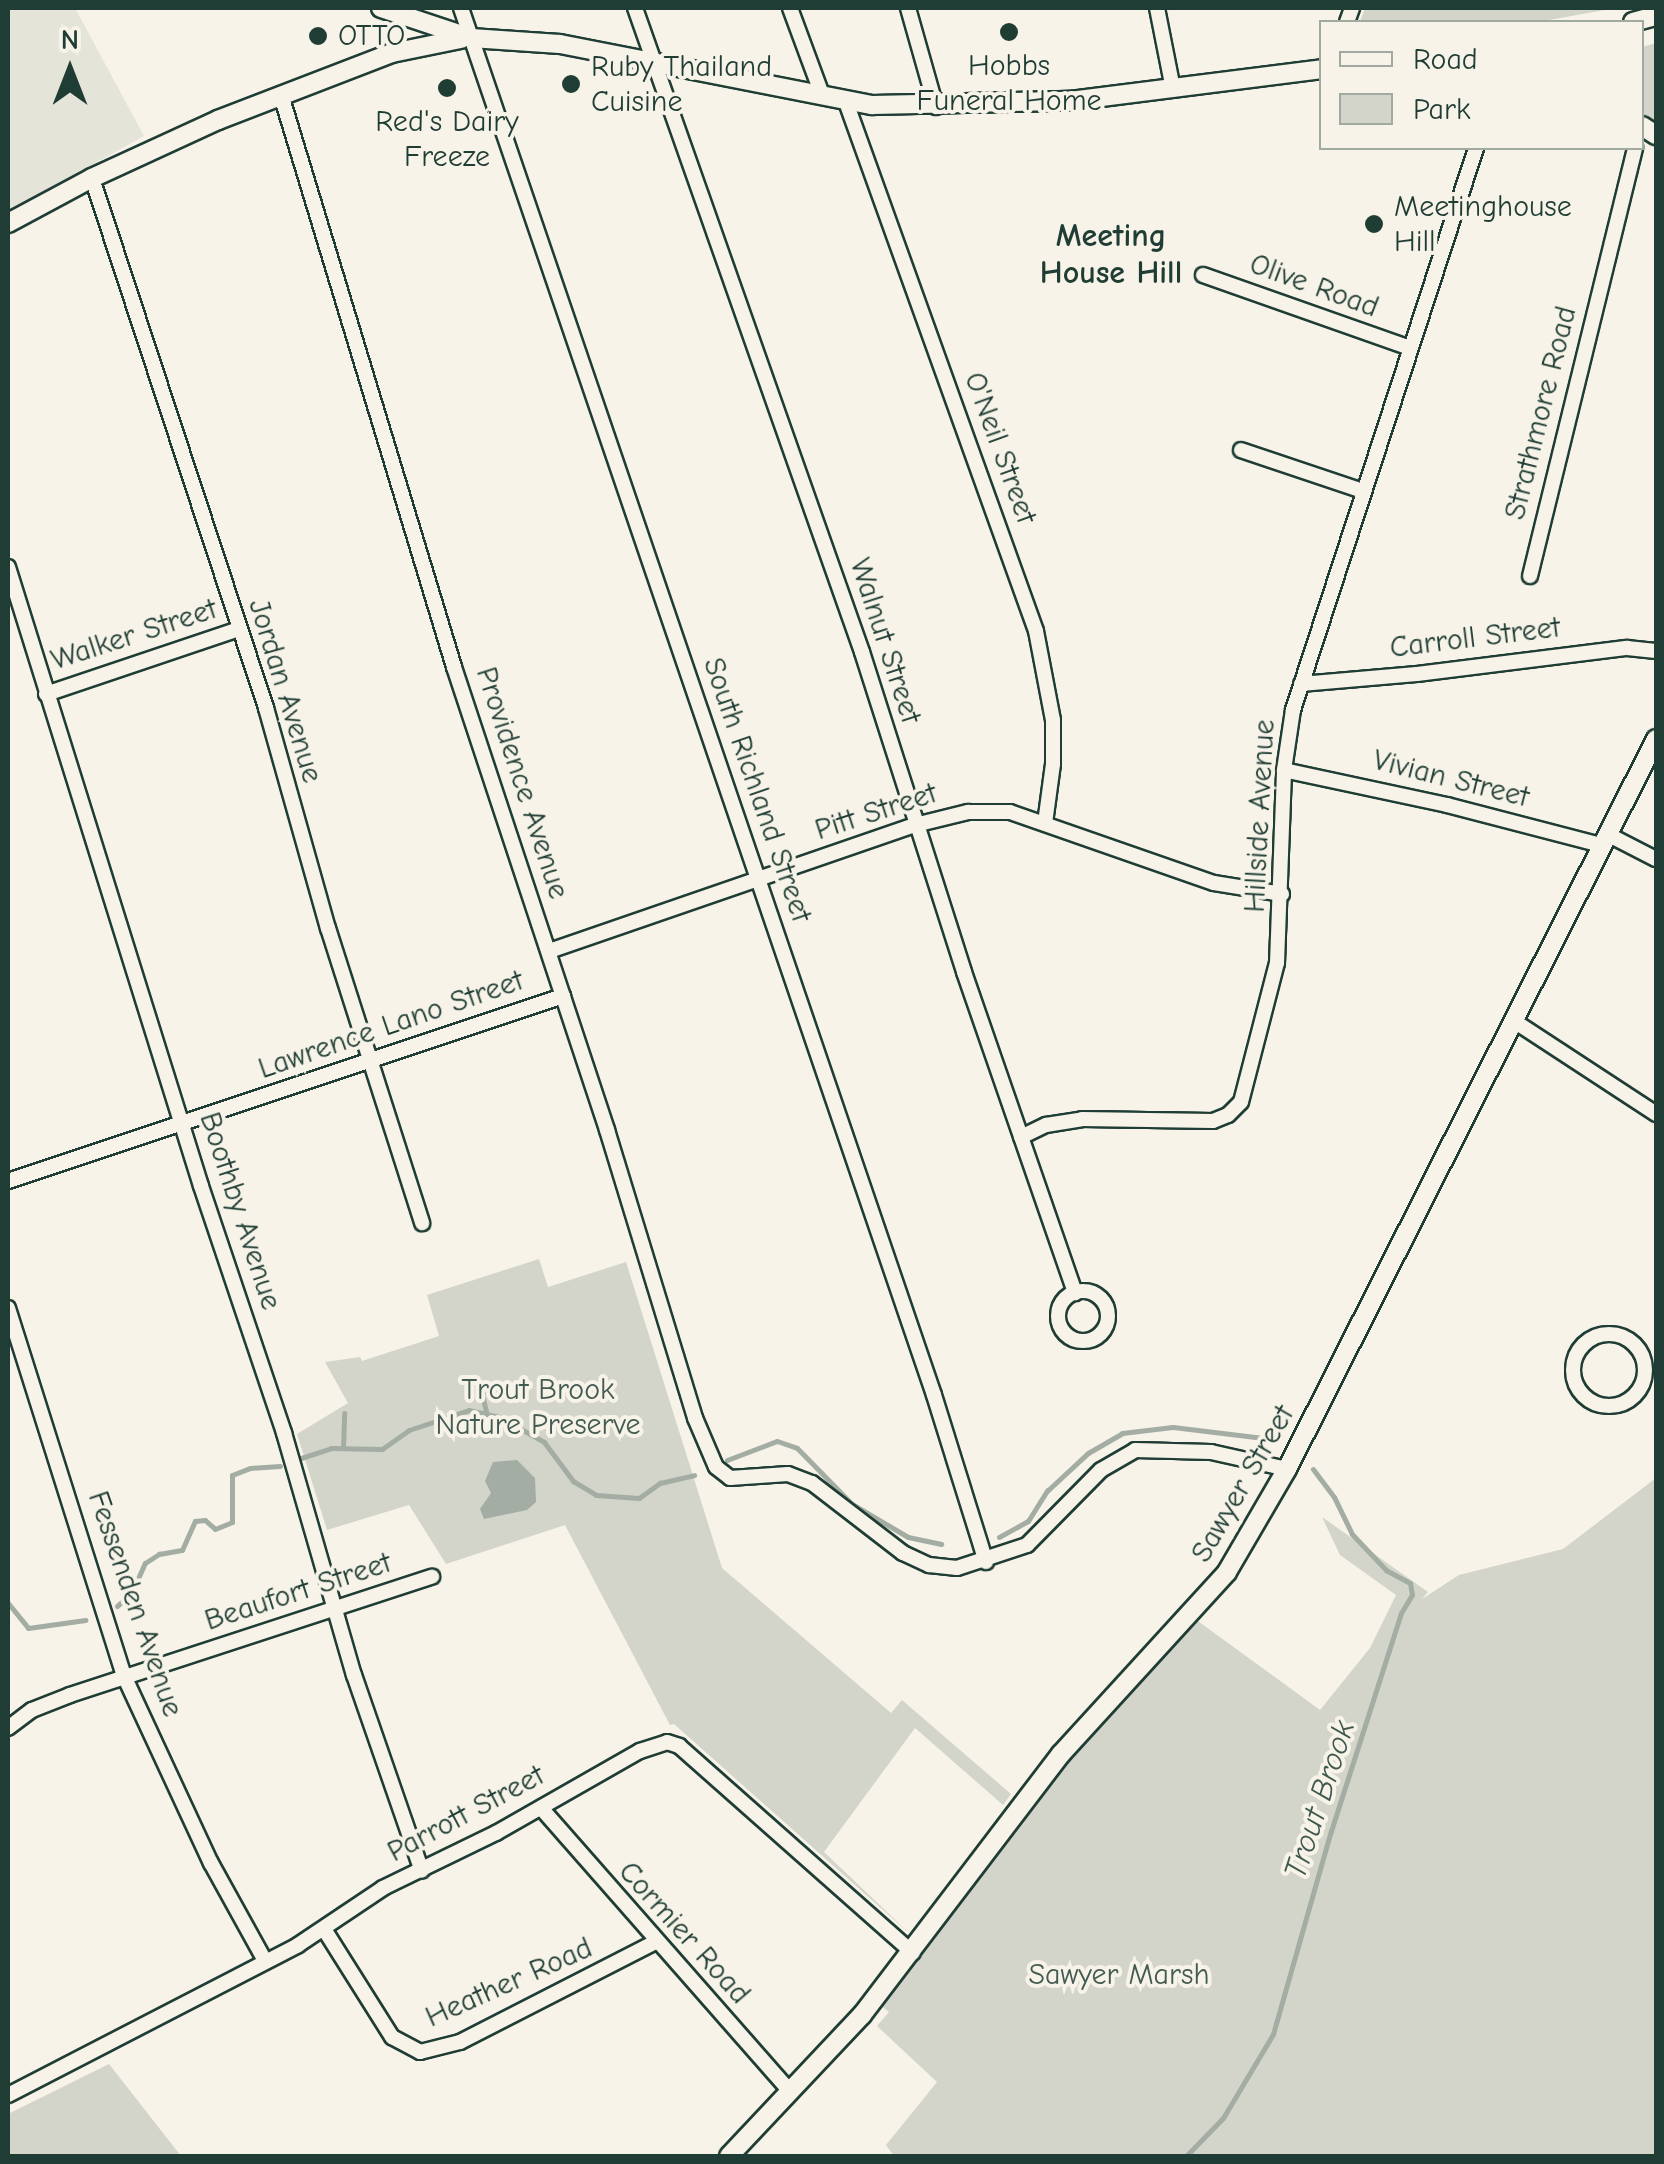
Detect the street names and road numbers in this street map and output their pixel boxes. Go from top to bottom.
street label: Olive Road [1245,246,1383,326]
street label: Strathmore Road [1497,303,1585,523]
street label: O'Neil Street [956,367,1044,529]
street label: Walnut Street [841,554,929,728]
street label: Walker Street [47,591,221,679]
street label: Jordan Avenue [240,595,330,787]
street label: Carroll Street [1388,610,1562,666]
street label: South Richland Street [695,653,819,927]
street label: Providence Avenue [468,663,576,903]
street label: Hillside Avenue [1237,719,1283,913]
street label: Vivian Street [1369,742,1533,816]
street label: Pitt Street [811,775,941,849]
street label: Lawrence Lano Street [254,963,528,1087]
street label: Boothby Avenue [191,1108,289,1314]
street label: Sawyer Street [1184,1399,1302,1569]
street label: Fessenden Avenue [80,1487,190,1721]
street label: Beaufort Street [200,1545,396,1639]
street label: Parrott Street [382,1758,550,1870]
street label: Cormier Road [611,1854,757,2012]
street label: Heather Road [420,1930,598,2036]

